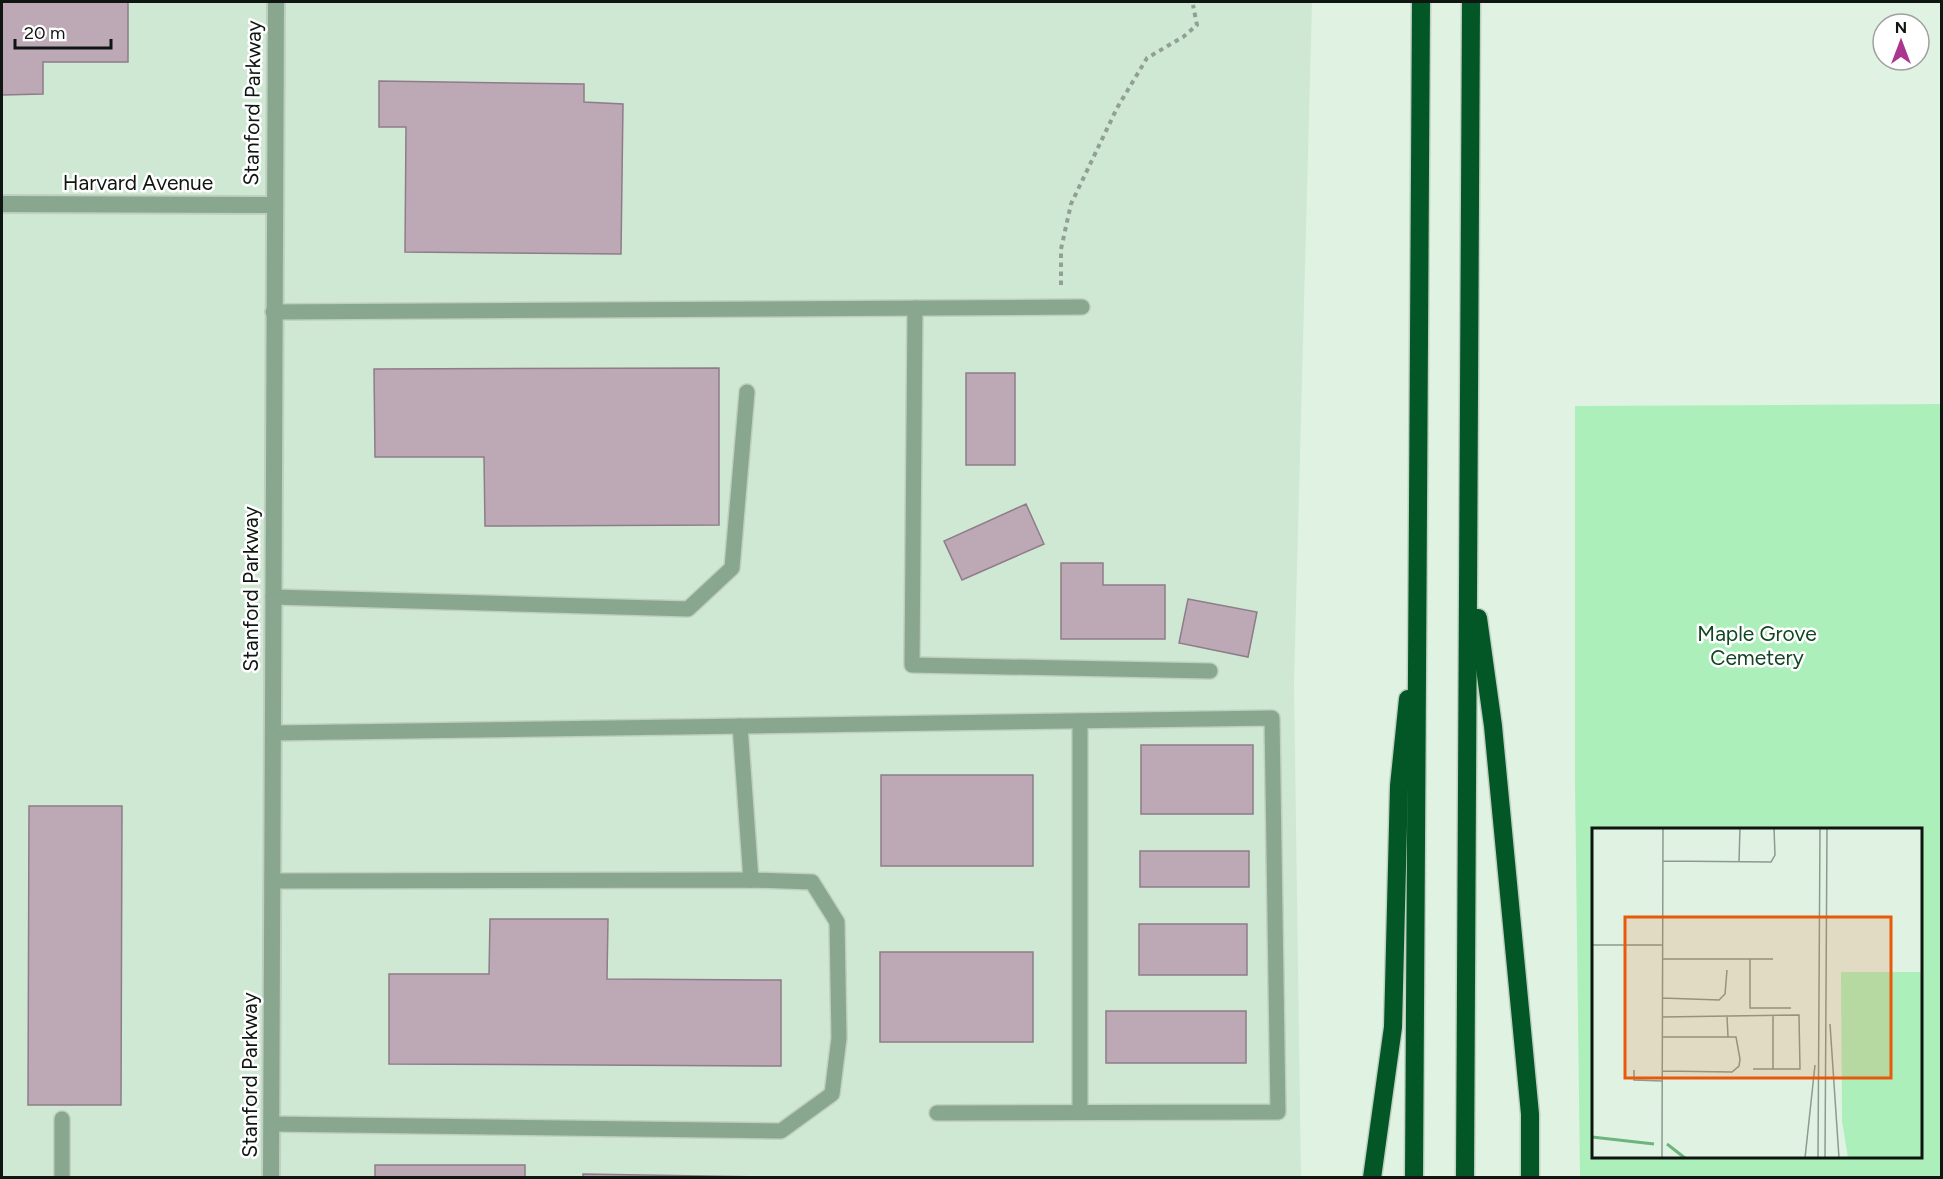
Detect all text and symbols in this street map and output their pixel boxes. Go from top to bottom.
scale bar [15,12,111,50]
north arrow [1871,12,1931,72]
text: N [1895,18,1907,37]
street label: Stanford Parkway [238,20,266,186]
text: 20 m [24,22,65,44]
street label: Harvard Avenue [63,170,213,195]
street label: Stanford Parkway [238,506,263,672]
park label: Maple Grove Cemetery [1697,621,1817,670]
inset map [1592,828,1922,1158]
street label: Stanford Parkway [237,992,262,1158]

